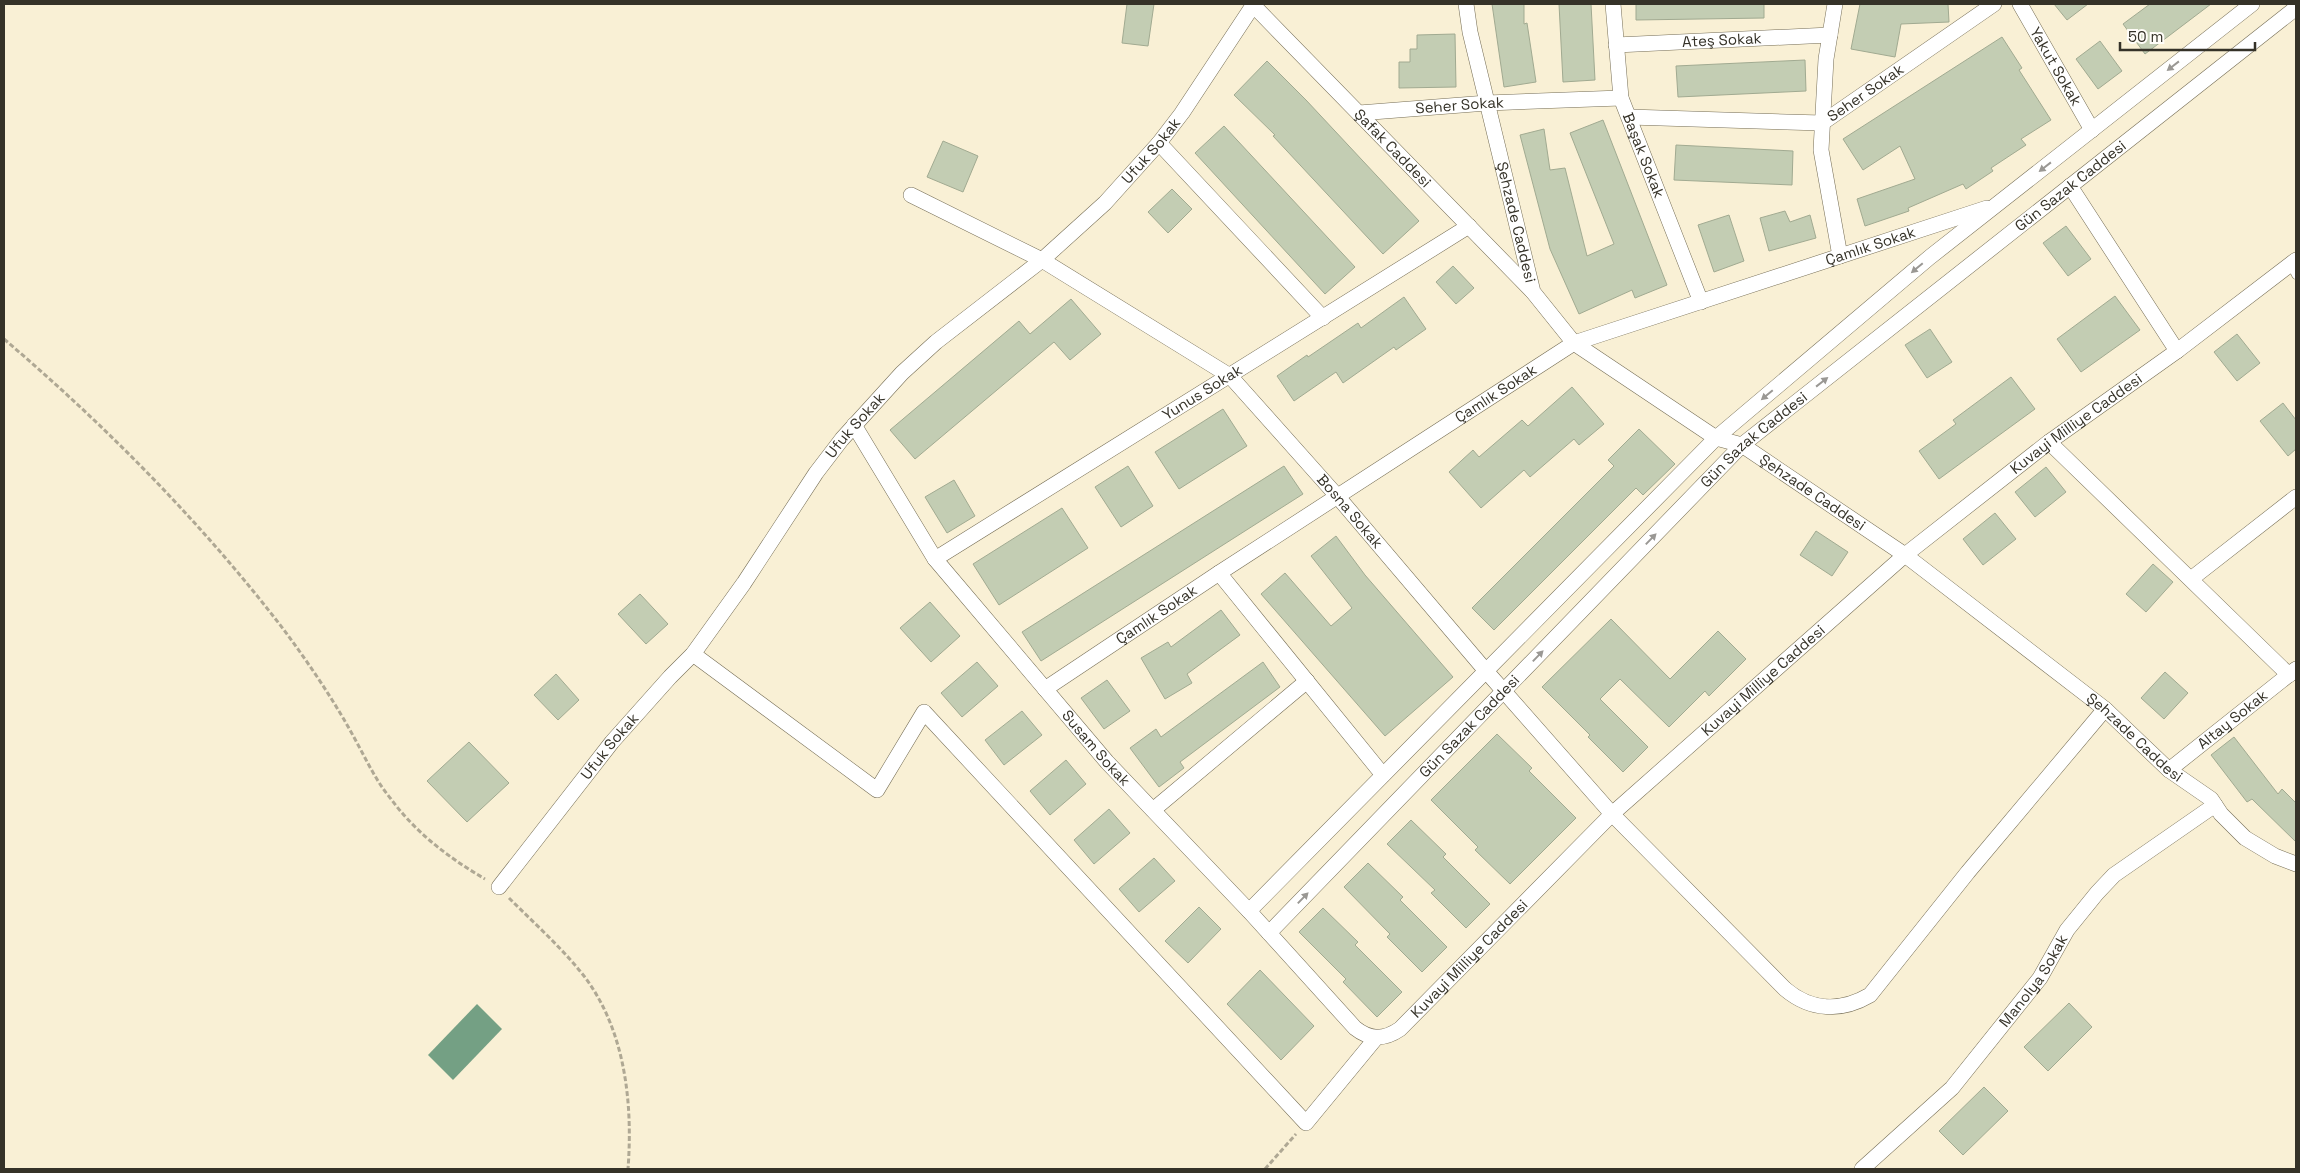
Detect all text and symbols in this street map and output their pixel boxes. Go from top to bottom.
scale bar [2120,20,2255,52]
street label: Yakut Sokak [2026,23,2086,109]
text: 50 m [2128,27,2163,46]
street label: Ateş Sokak [1682,28,1762,51]
street label: Seher Sokak [1823,59,1907,126]
one-way arrow [2166,61,2179,72]
street label: Seher Sokak [1415,92,1504,118]
street label: Şafak Caddesi [1350,105,1436,191]
street label: Başak Sokak [1619,110,1669,201]
street label: Ufuk Sokak [1117,114,1184,187]
street label: Gün Sazak Caddesi [2011,136,2130,235]
street label: Şehzade Caddesi [1493,160,1540,284]
one-way arrow [2039,161,2052,172]
street label: Çamlık Sokak [1823,222,1918,269]
one-way arrow [1911,262,1924,273]
street label: Yunus Sokak [1159,360,1245,424]
street label: Çamlık Sokak [1451,360,1540,427]
street label: Kuvayi Milliye Caddesi [2006,369,2145,478]
one-way arrow [1815,377,1829,387]
street label: Gün Sazak Caddesi [1696,387,1811,491]
street label: Ufuk Sokak [821,388,889,462]
one-way arrow [1760,390,1773,401]
street label: Şehzade Caddesi [1756,450,1869,535]
street label: Bosna Sokak [1313,470,1387,552]
one-way arrow [1645,533,1657,545]
street label: Çamlık Sokak [1112,580,1200,648]
street label: Kuvayi Milliye Caddesi [1697,620,1829,740]
one-way arrow [1532,650,1544,662]
street label: Gün Sazak Caddesi [1415,670,1523,781]
street label: Altay Sokak [2193,685,2271,753]
street label: Şehzade Caddesi [2083,688,2187,786]
street label: Susam Sokak [1058,706,1135,790]
street label: Ufuk Sokak [576,709,642,783]
one-way arrow [1297,893,1309,905]
street label: Kuvayi Milliye Caddesi [1406,895,1531,1022]
street label: Manolya Sokak [1995,931,2072,1031]

